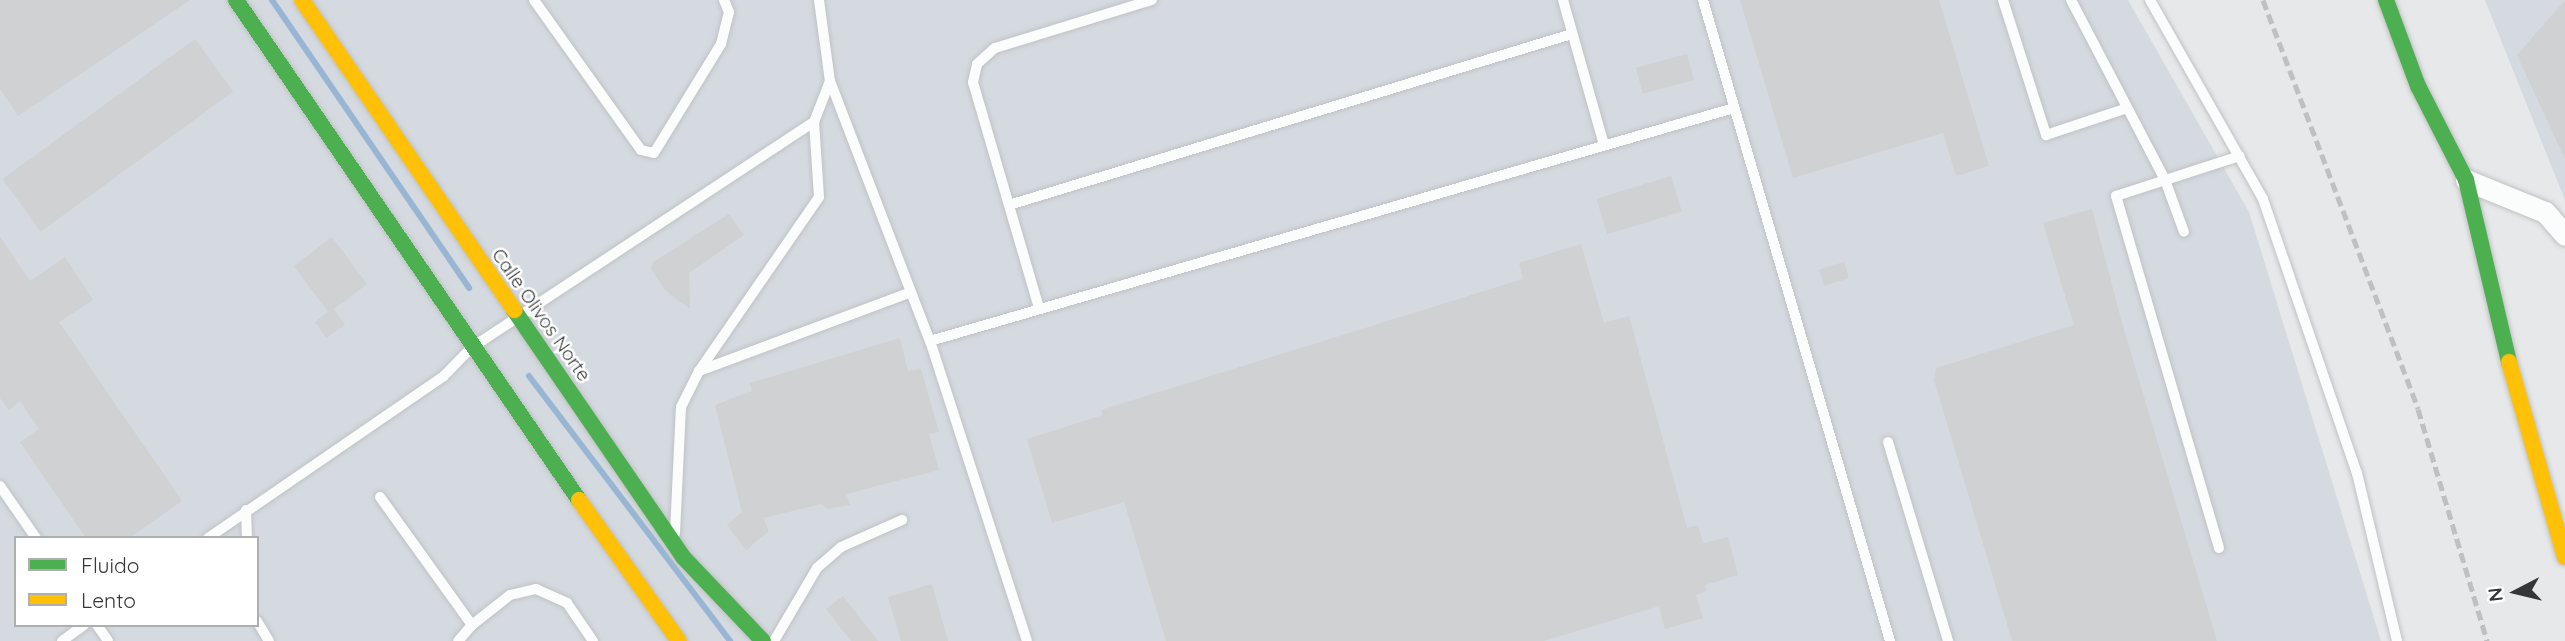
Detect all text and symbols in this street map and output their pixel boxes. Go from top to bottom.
street label: Calle Olivos Norte [487,244,595,386]
legend [14,536,259,627]
text: Fluido [81,552,139,578]
north arrow [2481,557,2551,627]
text: N [2482,586,2508,603]
text: Lento [81,587,136,613]

